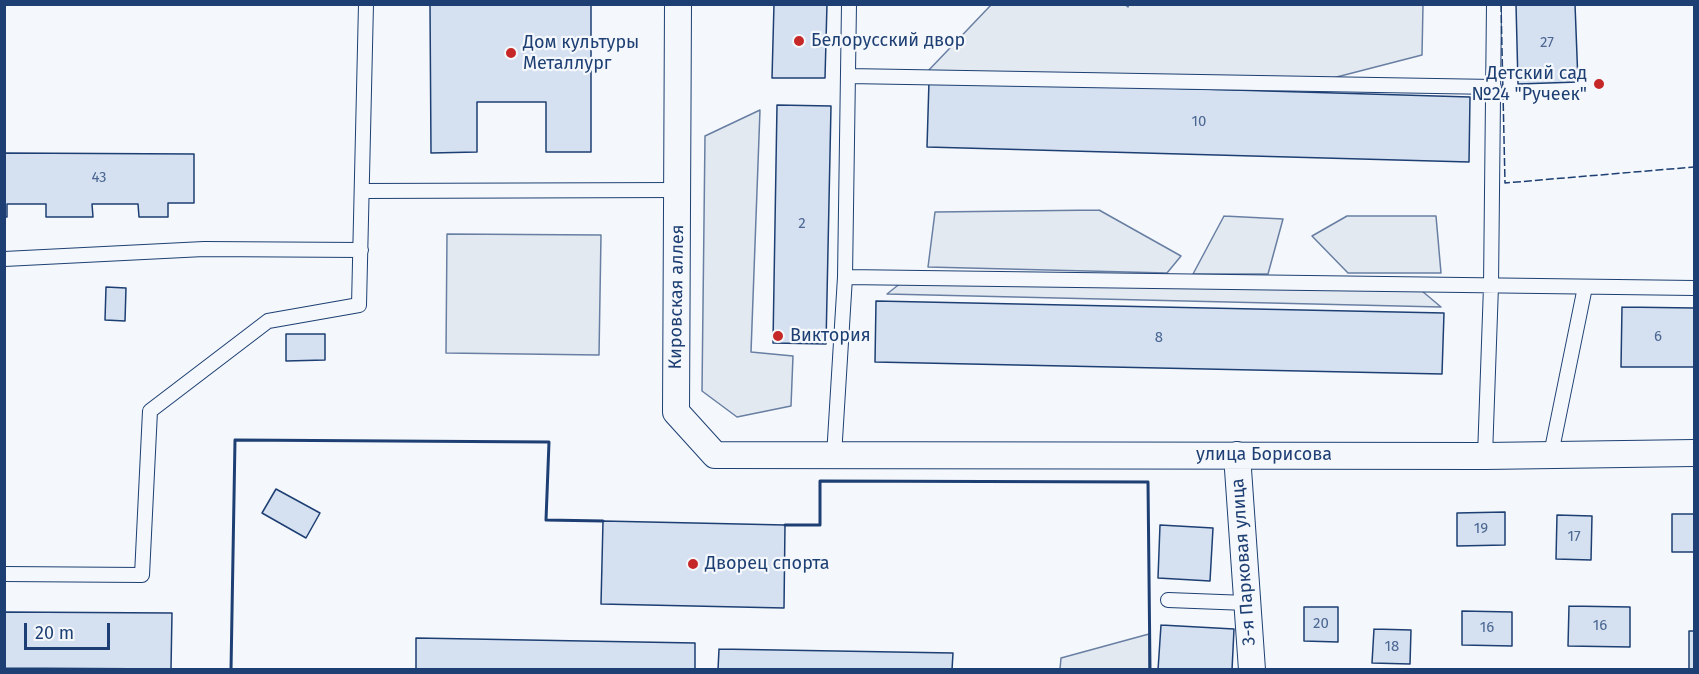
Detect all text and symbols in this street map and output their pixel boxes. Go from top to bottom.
place label: Белорусский двор [811,30,965,52]
place label: Дом культуры Металлург [523,32,639,74]
marker: Белорусский двор [792,34,806,48]
house number: 27 [1540,34,1554,52]
marker: Дом культуры Металлург [504,46,518,60]
place label: Детский сад №24 "Ручеек" [1472,63,1587,106]
marker: Детский сад №24 "Ручеек" [1592,77,1606,91]
house number: 10 [1192,113,1206,131]
house number: 43 [91,169,107,187]
house number: 2 [798,215,806,233]
street label: Кировская аллея [665,224,689,370]
place label: Виктория [790,325,871,347]
house number: 6 [1654,328,1662,346]
marker: Виктория [771,329,785,343]
house number: 8 [1155,329,1163,347]
street label: улица Борисова [1196,444,1332,466]
street label: 3-я Парковая улица [1227,478,1261,646]
house number: 19 [1474,520,1488,538]
house number: 17 [1567,528,1581,546]
place label: Дворец спорта [705,553,830,575]
marker: Дворец спорта [686,557,700,571]
scale bar [27,611,112,649]
house number: 20 [1313,615,1329,633]
house number: 16 [1593,617,1607,635]
house number: 16 [1480,619,1494,637]
text: 20 m [35,622,74,644]
house number: 18 [1385,638,1399,656]

